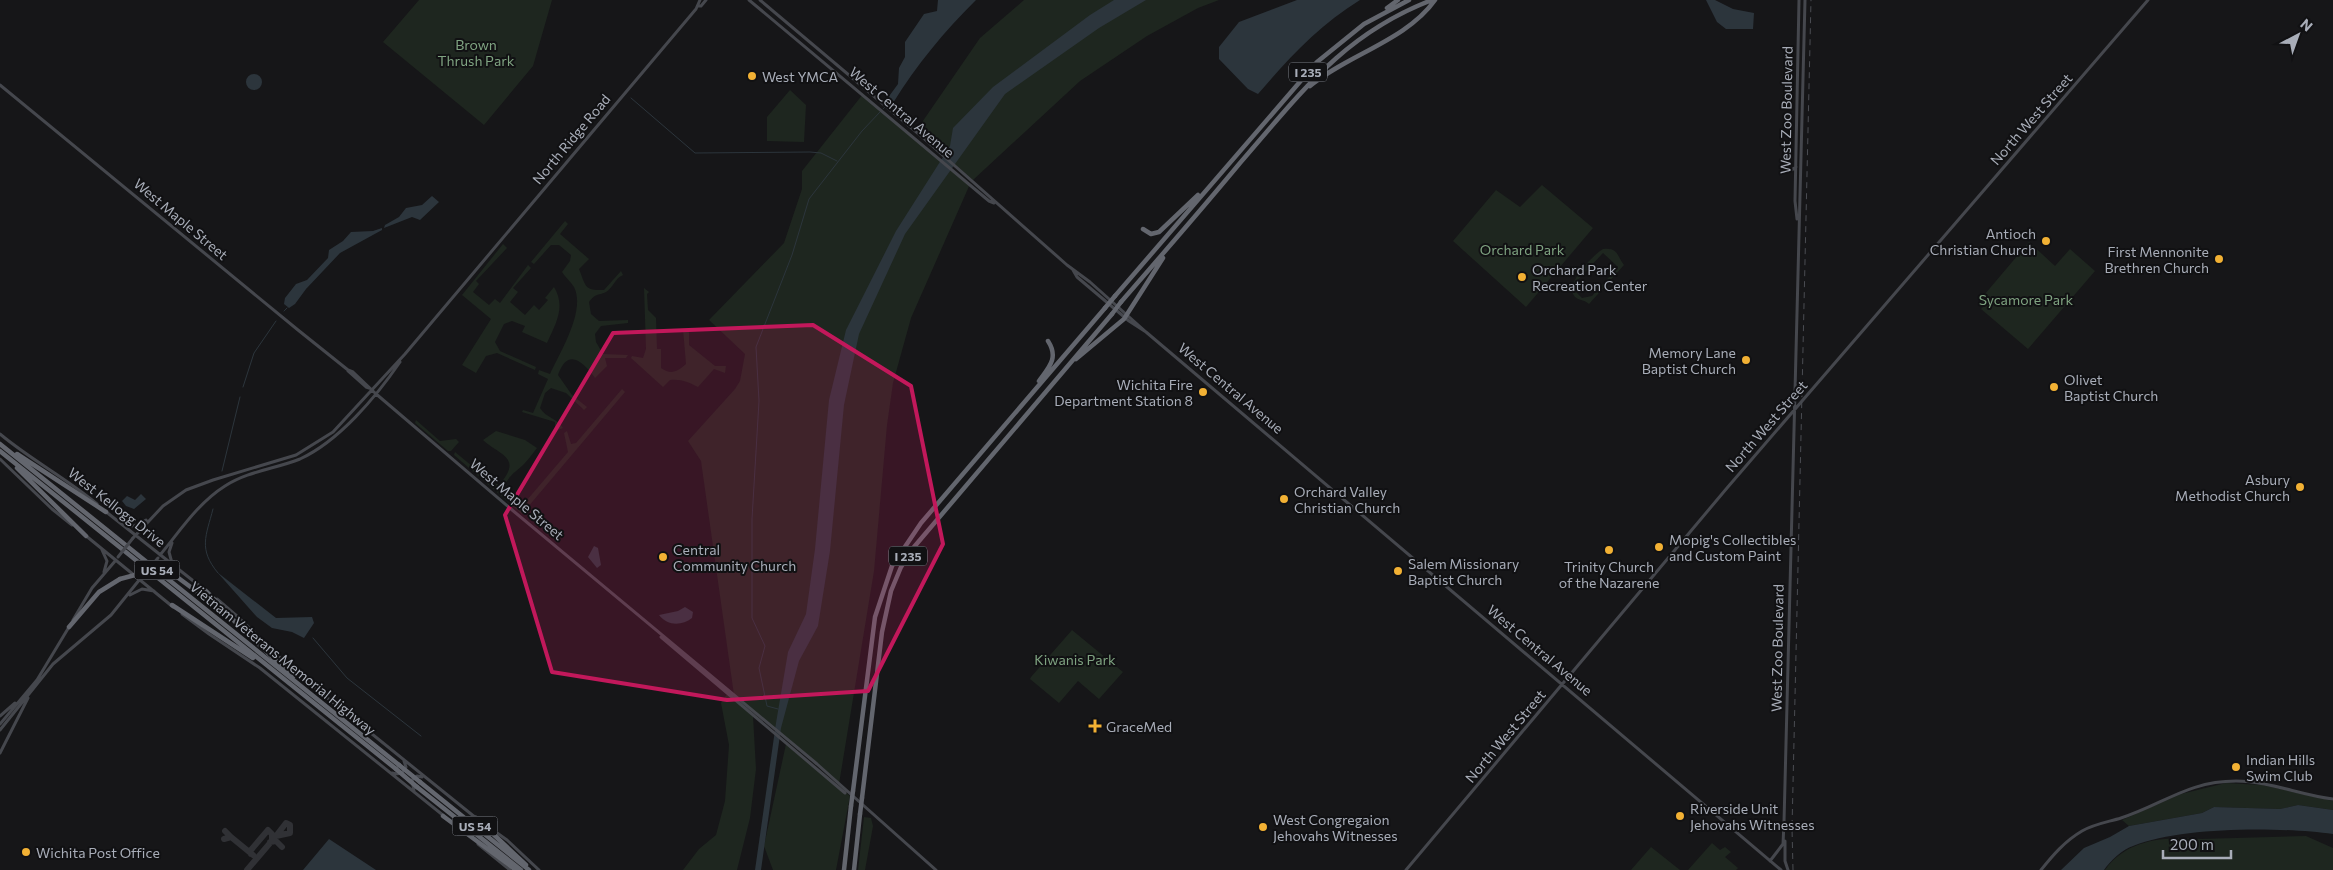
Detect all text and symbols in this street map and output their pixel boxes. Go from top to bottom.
north arrow [2273,10,2323,60]
text: N [2297,15,2316,35]
park label: Brown Thrush Park [438,36,515,69]
street label: West Zoo Boulevard [1776,46,1796,174]
road number: I 235 [1289,62,1327,82]
street label: West Central Avenue [846,63,958,161]
place label: West YMCA [762,68,839,85]
street label: North West Street [1987,69,2076,168]
marker: West YMCA [746,70,758,82]
street label: North Ridge Road [528,91,614,187]
street label: West Maple Street [131,175,232,263]
place label: Antioch Christian Church [1930,225,2036,258]
marker: Antioch Christian Church [2040,235,2052,247]
park label: Orchard Park [1480,241,1565,258]
place label: First Mennonite Brethren Church [2104,243,2209,276]
marker: First Mennonite Brethren Church [2213,253,2225,265]
place label: Orchard Park Recreation Center [1532,261,1648,294]
marker: Orchard Park Recreation Center [1516,271,1528,283]
park label: Sycamore Park [1979,291,2074,308]
street label: West Central Avenue [1175,339,1287,437]
place label: Memory Lane Baptist Church [1642,344,1736,377]
marker: Memory Lane Baptist Church [1740,354,1752,366]
place label: Olivet Baptist Church [2064,371,2158,404]
place label: Wichita Fire Department Station 8 [1054,376,1193,409]
street label: North West Street [1722,376,1811,475]
marker: Olivet Baptist Church [2048,381,2060,393]
marker: Wichita Fire Department Station 8 [1197,386,1209,398]
street label: West Maple Street [467,455,568,543]
street label: West Kellogg Drive [65,464,169,550]
place label: Asbury Methodist Church [2175,471,2290,504]
marker: Asbury Methodist Church [2294,481,2306,493]
place label: Orchard Valley Christian Church [1294,483,1400,516]
marker: Orchard Valley Christian Church [1278,493,1290,505]
place label: Mopig's Collectibles and Custom Paint [1669,531,1796,564]
place label: Central Community Church [673,541,796,574]
marker: Mopig's Collectibles and Custom Paint [1653,541,1665,553]
marker: Trinity Church of the Nazarene [1603,544,1615,556]
road number: I 235 [889,546,927,566]
marker: Central Community Church [657,551,669,563]
place label: Salem Missionary Baptist Church [1408,555,1519,588]
place label: Trinity Church of the Nazarene [1559,558,1659,591]
road number: US 54 [134,560,180,580]
marker: Salem Missionary Baptist Church [1392,565,1404,577]
street label: Vietnam Veterans Memorial Highway [187,578,379,738]
street label: West Zoo Boulevard [1767,584,1787,712]
street label: West Central Avenue [1484,601,1596,699]
park label: Kiwanis Park [1034,651,1116,668]
street label: North West Street [1461,686,1549,786]
place label: GraceMed [1106,718,1172,735]
marker: GraceMed [1088,719,1102,733]
place label: Indian Hills Swim Club [2246,751,2315,784]
marker: Indian Hills Swim Club [2230,761,2242,773]
place label: Riverside Unit Jehovahs Witnesses [1690,800,1815,833]
marker: Riverside Unit Jehovahs Witnesses [1674,810,1686,822]
place label: West Congregaion Jehovahs Witnesses [1273,811,1398,844]
road number: US 54 [452,816,498,836]
marker: West Congregaion Jehovahs Witnesses [1257,821,1269,833]
scale bar [2163,828,2230,860]
text: 200 m [2170,835,2214,853]
place label: Wichita Post Office [36,844,160,861]
marker: Wichita Post Office [20,846,32,858]

